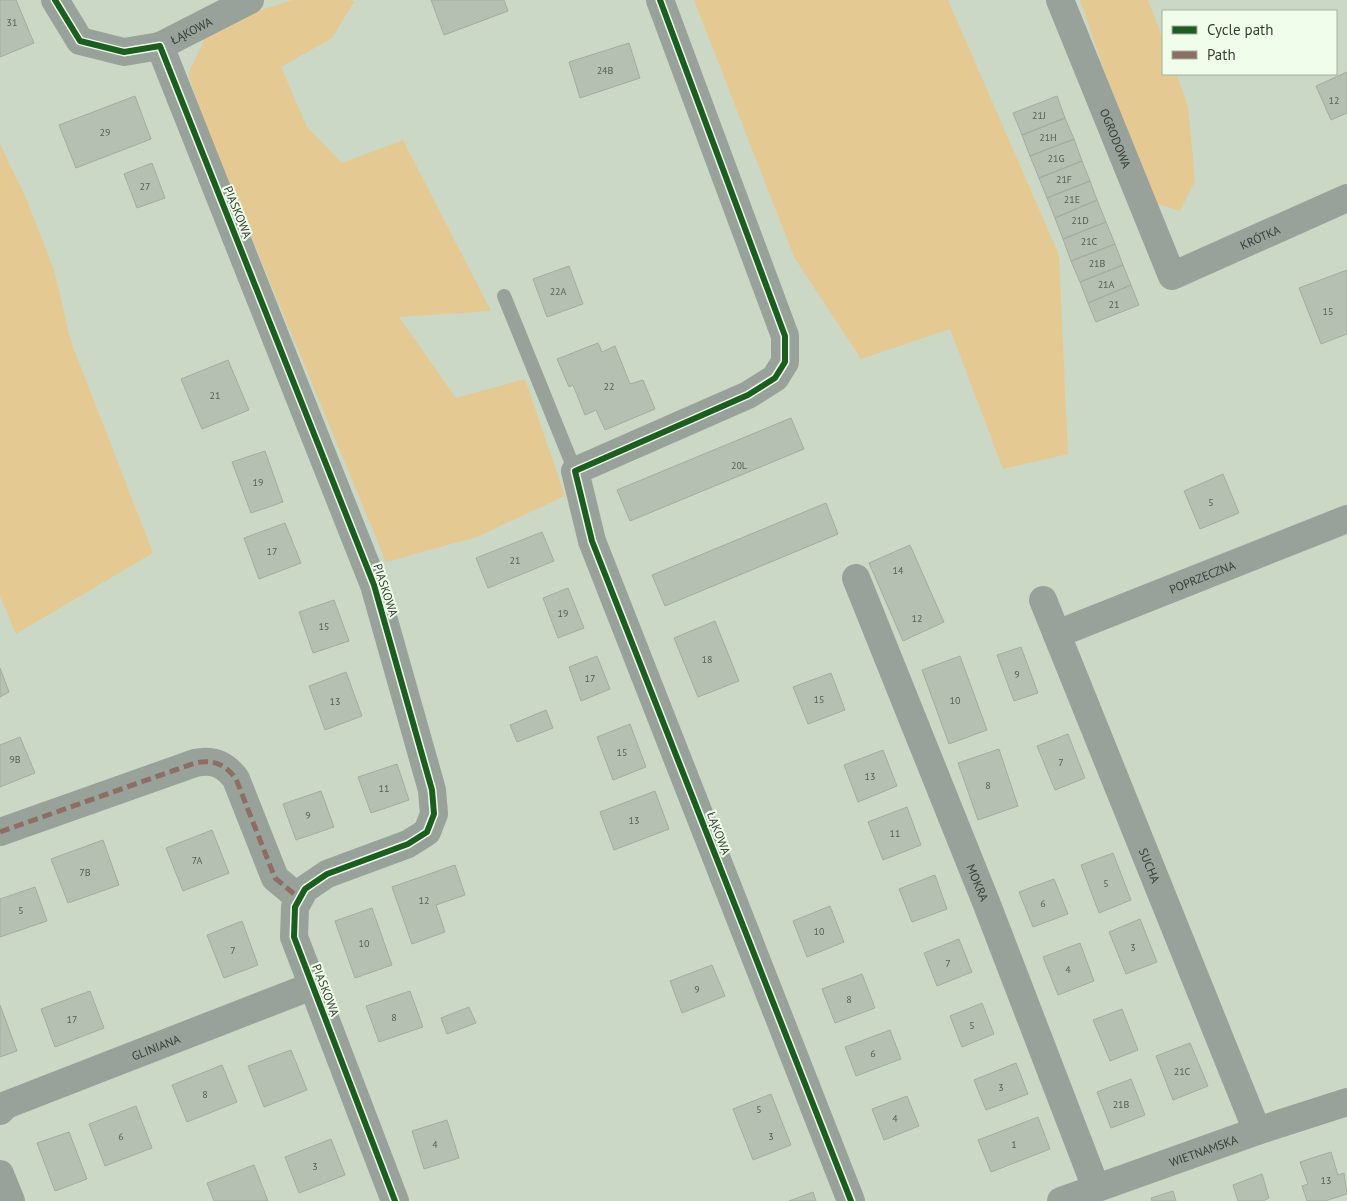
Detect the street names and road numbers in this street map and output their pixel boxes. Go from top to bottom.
street label: ŁĄKOWA [168,13,214,47]
street label: OGRODOWA [1097,106,1135,170]
street label: PIASKOWA [221,184,255,240]
street label: KRÓTKA [1237,221,1282,252]
street label: POPRZECZNA [1167,557,1237,596]
street label: PIASKOWA [370,562,402,618]
street label: ŁĄKOWA [704,809,734,857]
street label: SUCHA [1136,846,1164,885]
street label: MOKRA [964,862,992,903]
street label: PIASKOWA [309,962,343,1018]
street label: GLINIANA [129,1031,182,1063]
street label: WIETNAMSKA [1167,1131,1239,1169]

